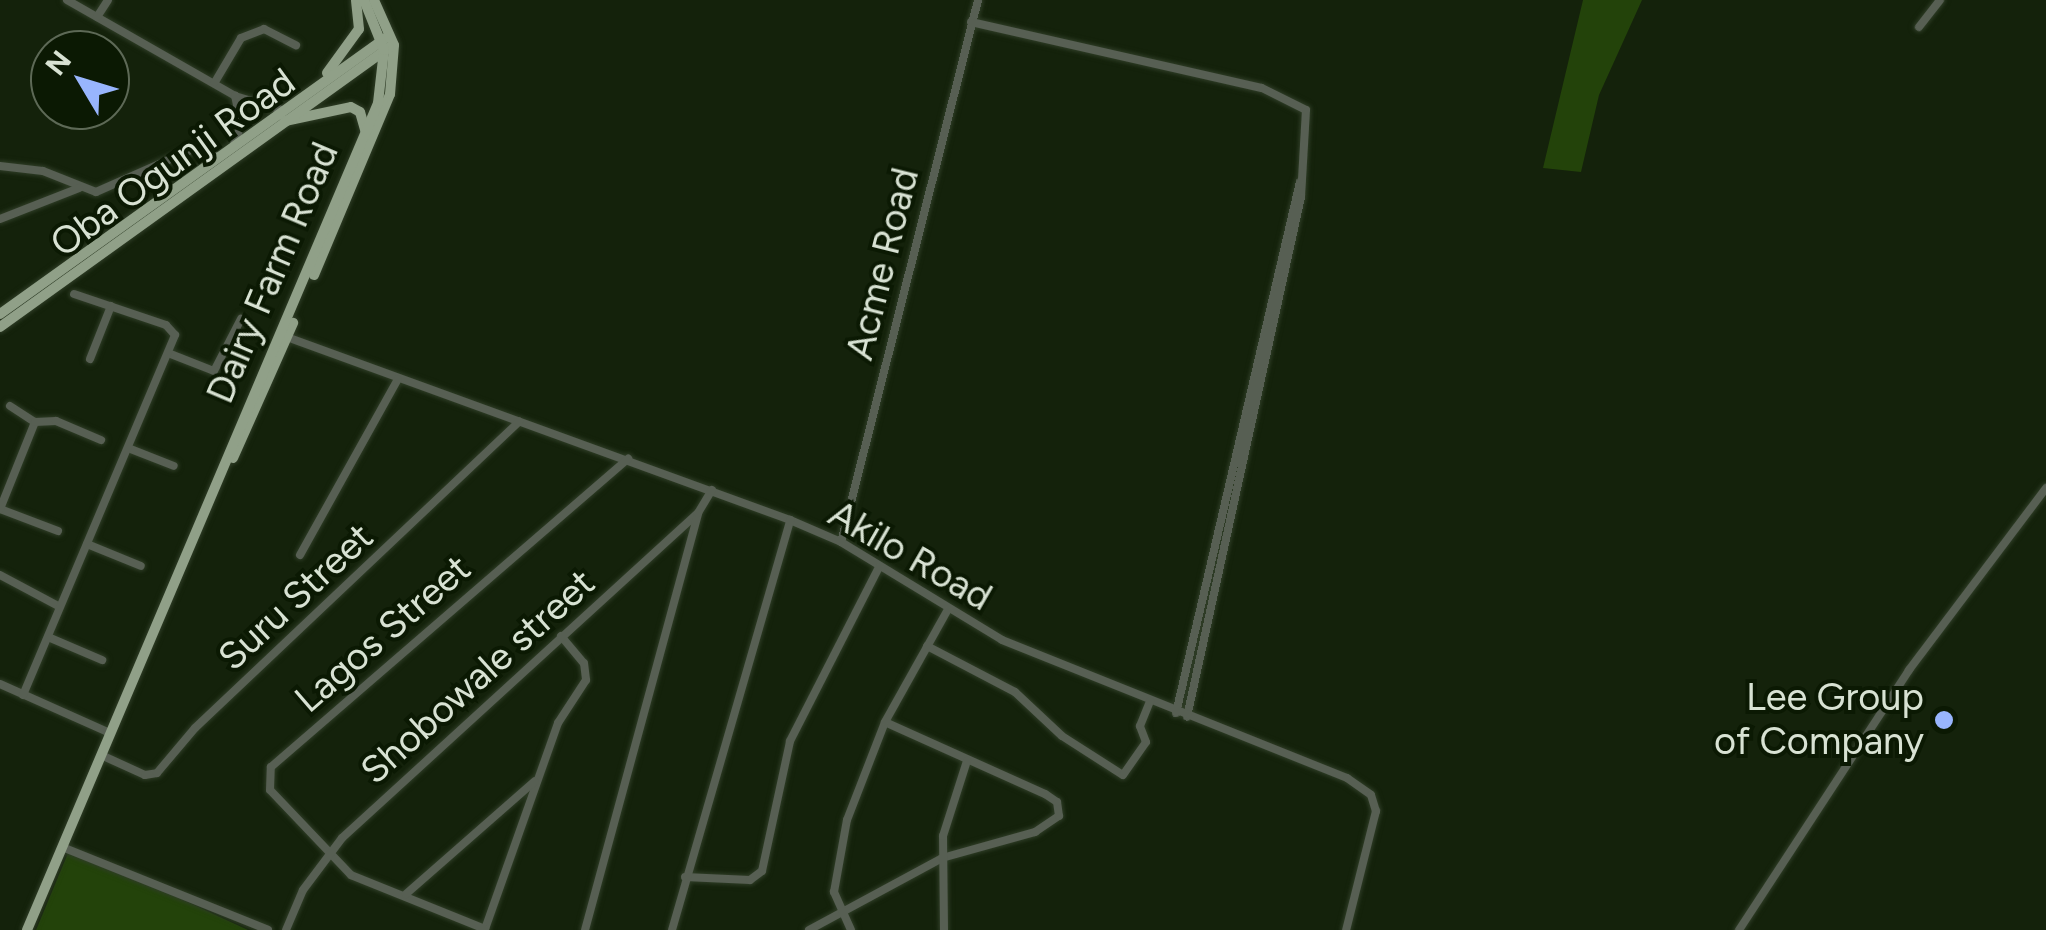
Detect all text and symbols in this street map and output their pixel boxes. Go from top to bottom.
north arrow [30,30,130,130]
text: N [38,44,78,82]
street label: Oba Ogunji Road [42,59,304,267]
street label: Dairy Farm Road [198,136,348,410]
street label: Acme Road [837,163,929,365]
street label: Akilo Road [821,491,999,621]
street label: Suru Street [209,514,383,680]
street label: Lagos Street [286,546,480,722]
street label: Shobowale street [352,560,604,794]
place label: Lee Group of Company [1714,675,1924,764]
marker: Lee Group of Company [1933,709,1955,731]

